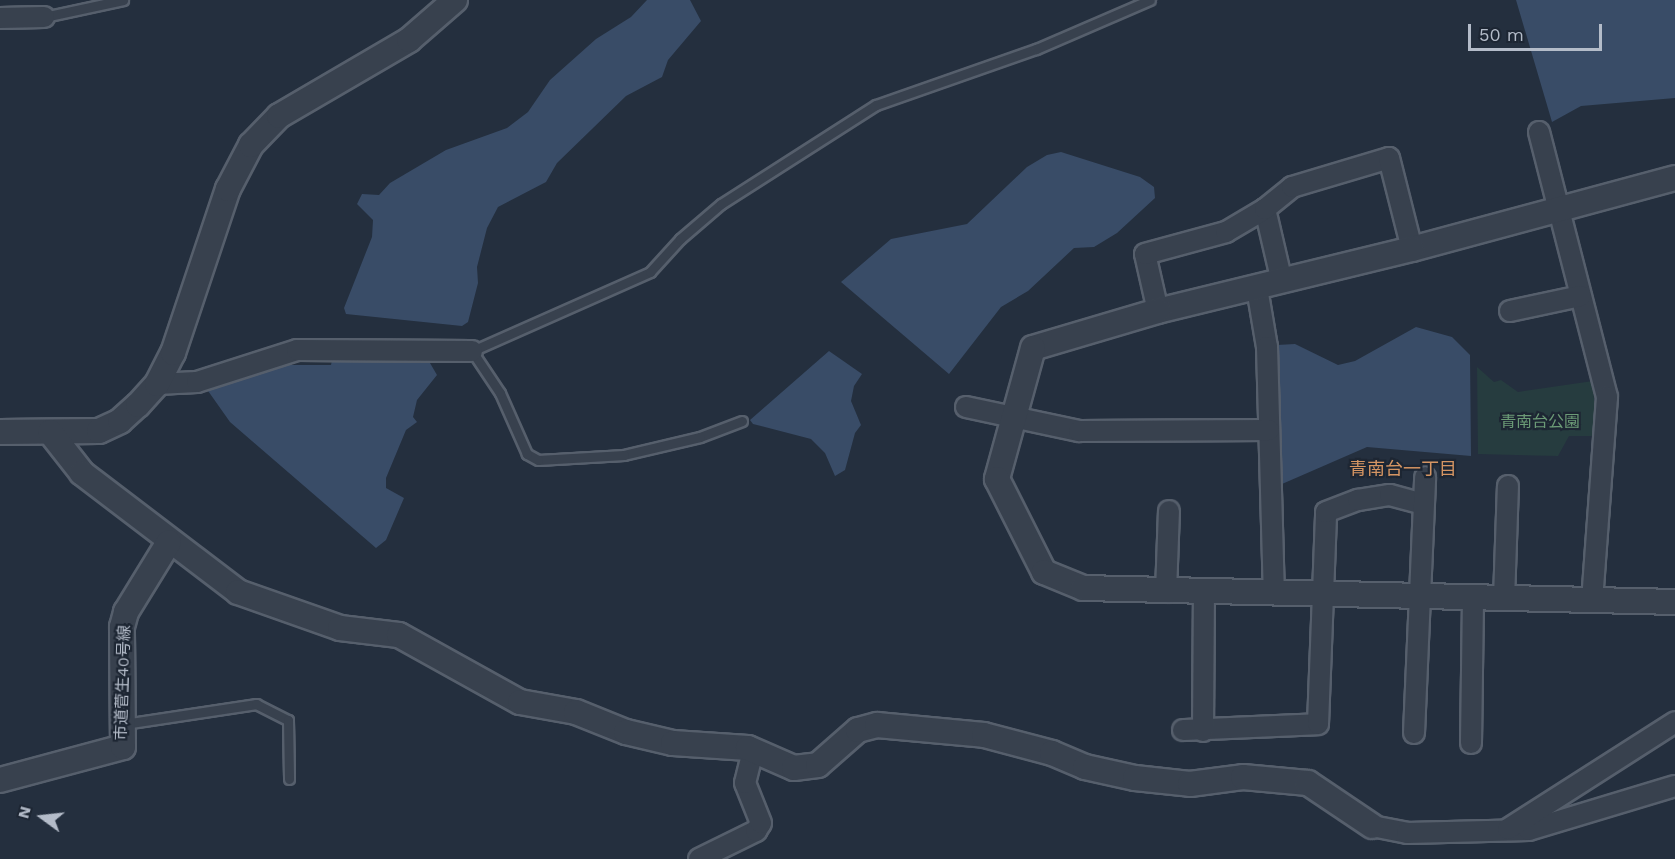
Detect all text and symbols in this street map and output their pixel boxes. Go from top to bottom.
scale bar [1471,12,1604,50]
text: 50 m [1479,24,1524,45]
park label: 青南台公園 [1500,412,1580,432]
district label: 青南台一丁目 [1349,458,1457,480]
street label: 市道菅生40号線 [111,625,135,741]
north arrow [12,787,72,847]
text: N [13,804,35,820]

